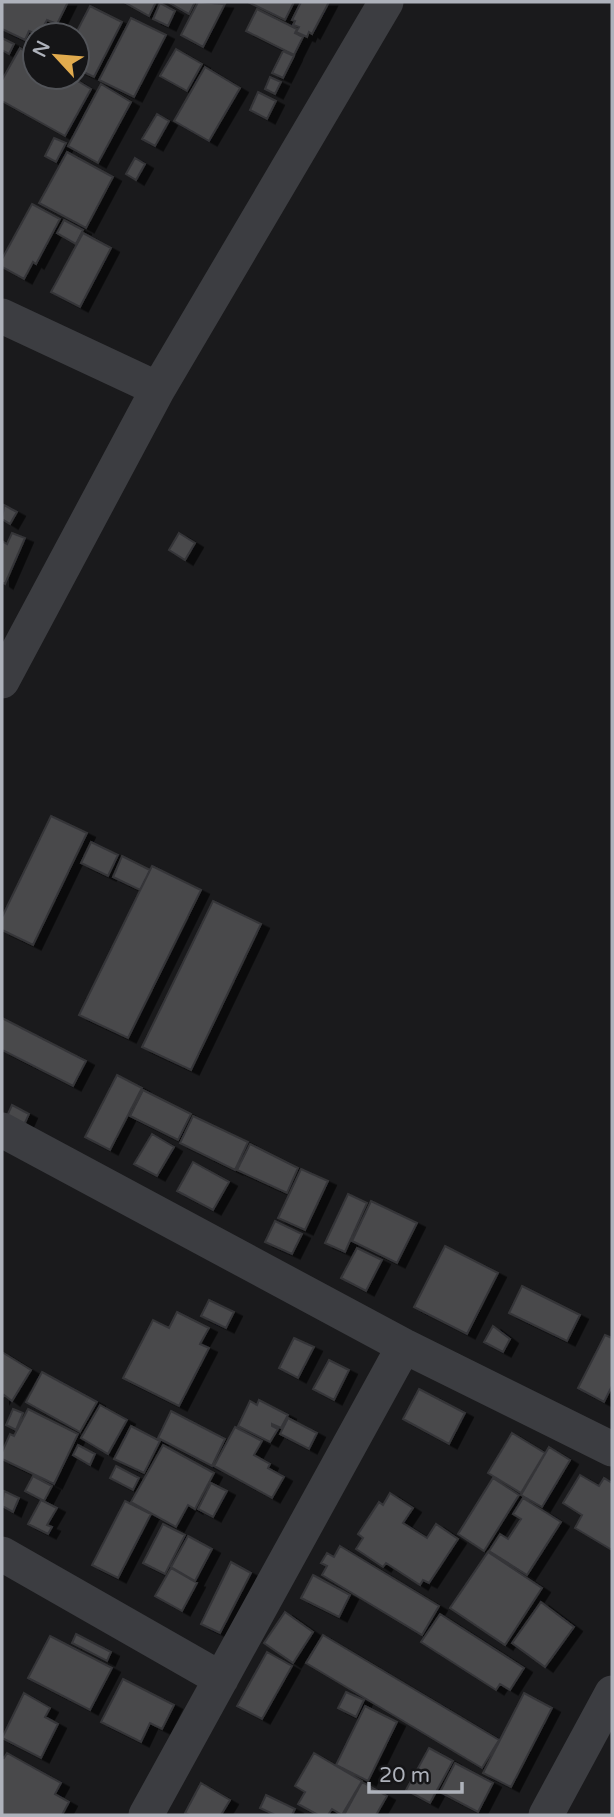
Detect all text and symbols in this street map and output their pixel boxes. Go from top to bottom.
north arrow [21,21,91,91]
text: N [28,37,55,61]
scale bar [369,1750,462,1794]
text: 20 m [379,1763,430,1788]

